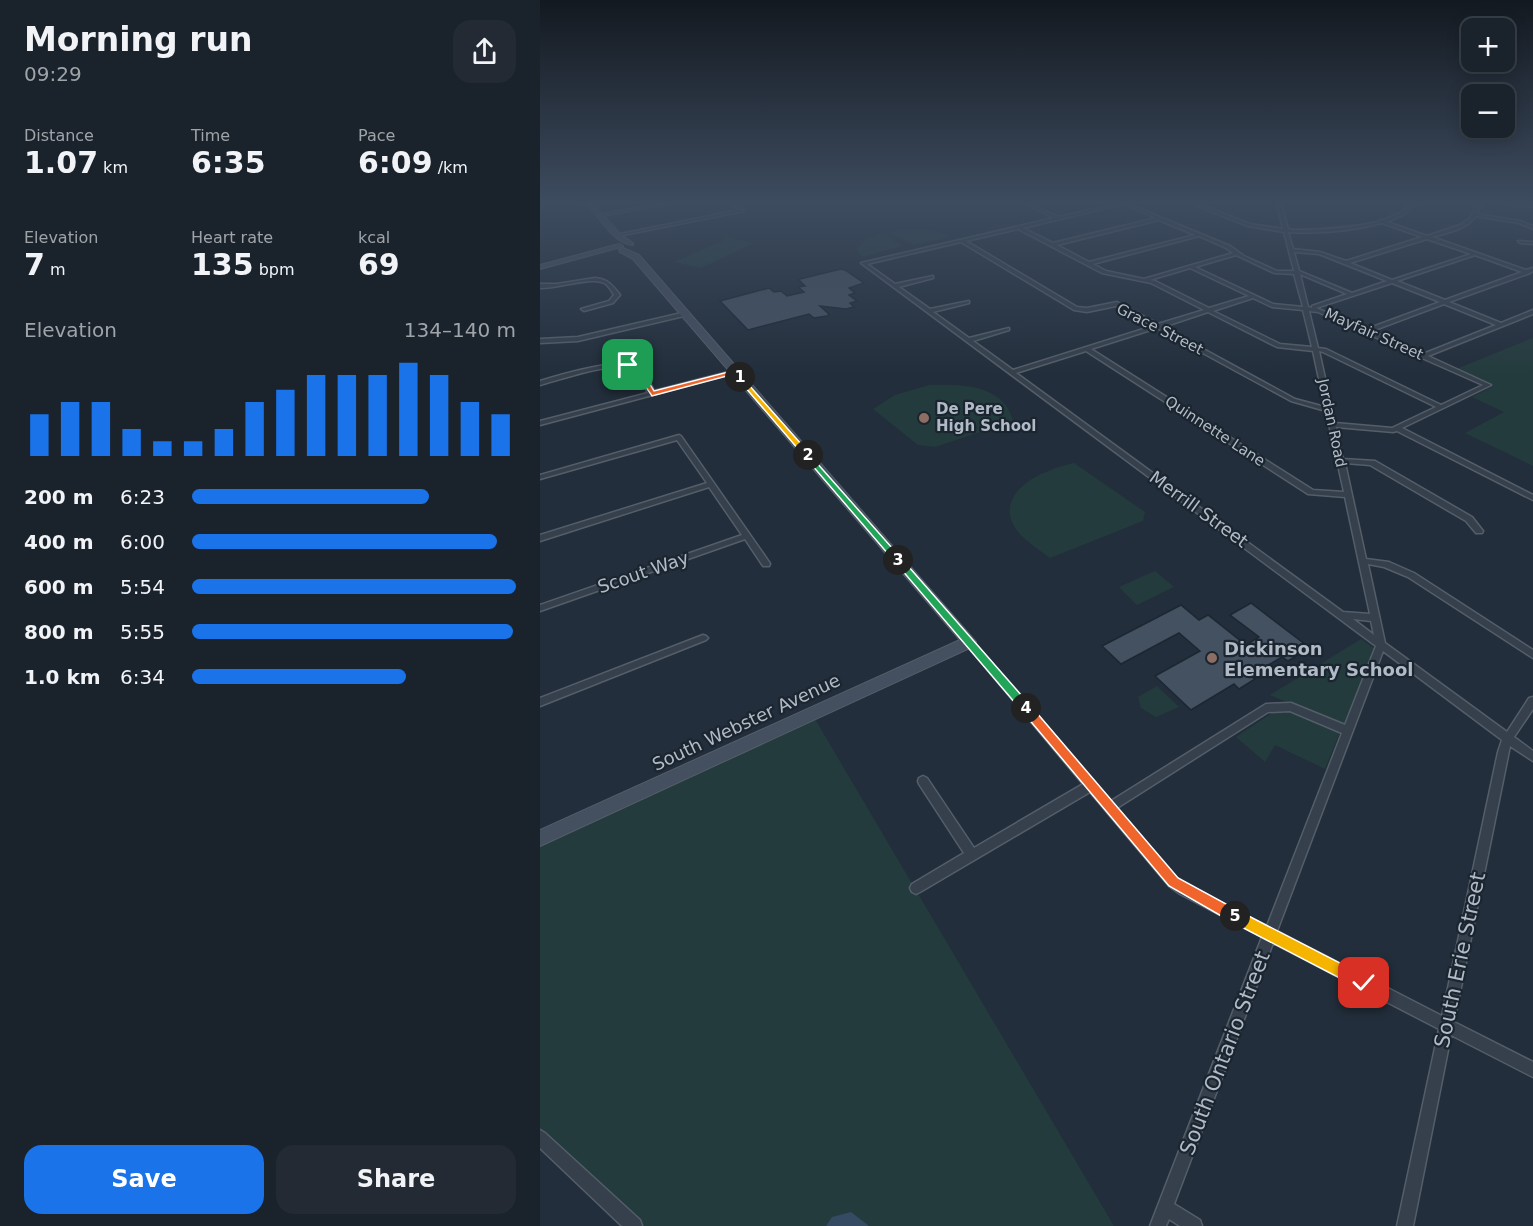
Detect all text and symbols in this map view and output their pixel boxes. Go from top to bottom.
map controls [1461,18,1515,138]
button: + [1461,18,1515,72]
text: Morning run [24,20,252,59]
button: share [453,20,516,83]
text: 09:29 [24,62,82,86]
button: − [1461,84,1515,138]
text: Distance [24,126,94,145]
text: Time [191,126,230,145]
text: Pace [358,126,395,145]
text: 1.07 [24,145,98,180]
text: 6:35 [191,145,266,180]
text: 6:09 [358,145,433,180]
text: km [98,158,128,177]
text: /km [433,158,468,177]
text: Elevation [24,228,98,247]
text: Heart rate [191,228,273,247]
text: kcal [358,228,390,247]
text: 7 [24,247,45,282]
text: 135 [191,247,254,282]
text: 69 [358,247,400,282]
text: m [45,260,66,279]
text: bpm [254,260,295,279]
street label: Grace Street [1114,299,1206,359]
street label: Mayfair Street [1322,304,1426,364]
text: Elevation [24,318,117,342]
text: 134–140 m [404,318,516,342]
pin [602,339,653,390]
icon: arrive [611,348,644,381]
pin: 1 [725,362,755,392]
text: 1 [734,367,746,386]
street label: Jordan Road [1314,376,1350,469]
street label: Quinnette Lane [1162,392,1268,470]
place label: De Pere High School [936,400,1036,435]
marker: De Pere High School [917,411,931,425]
pin: 2 [793,440,823,470]
text: 2 [802,445,814,464]
street label: Merrill Street [1146,466,1252,552]
text: 200 m [24,485,94,509]
text: 6:23 [120,485,165,509]
text: 400 m [24,530,94,554]
text: 6:00 [120,530,165,554]
pin: 3 [883,545,913,575]
street label: Scout Way [595,547,692,597]
text: 3 [892,550,904,569]
text: 600 m [24,575,94,599]
text: 5:54 [120,575,165,599]
text: 800 m [24,620,94,644]
text: 5:55 [120,620,165,644]
place label: Dickinson Elementary School [1224,638,1413,680]
marker: Dickinson Elementary School [1205,651,1219,665]
text: 1.0 km [24,665,101,689]
text: 6:34 [120,665,165,689]
street label: South Webster Avenue [649,669,843,775]
pin: 4 [1011,693,1041,723]
text: 4 [1020,698,1032,717]
street label: South Erie Street [1430,870,1490,1050]
pin: 5 [1220,901,1250,931]
text: 5 [1229,906,1241,925]
street label: South Ontario Street [1175,948,1275,1158]
pin [1338,957,1389,1008]
icon: check [1347,966,1380,999]
button: Save [24,1145,264,1214]
button: Share [276,1145,516,1214]

